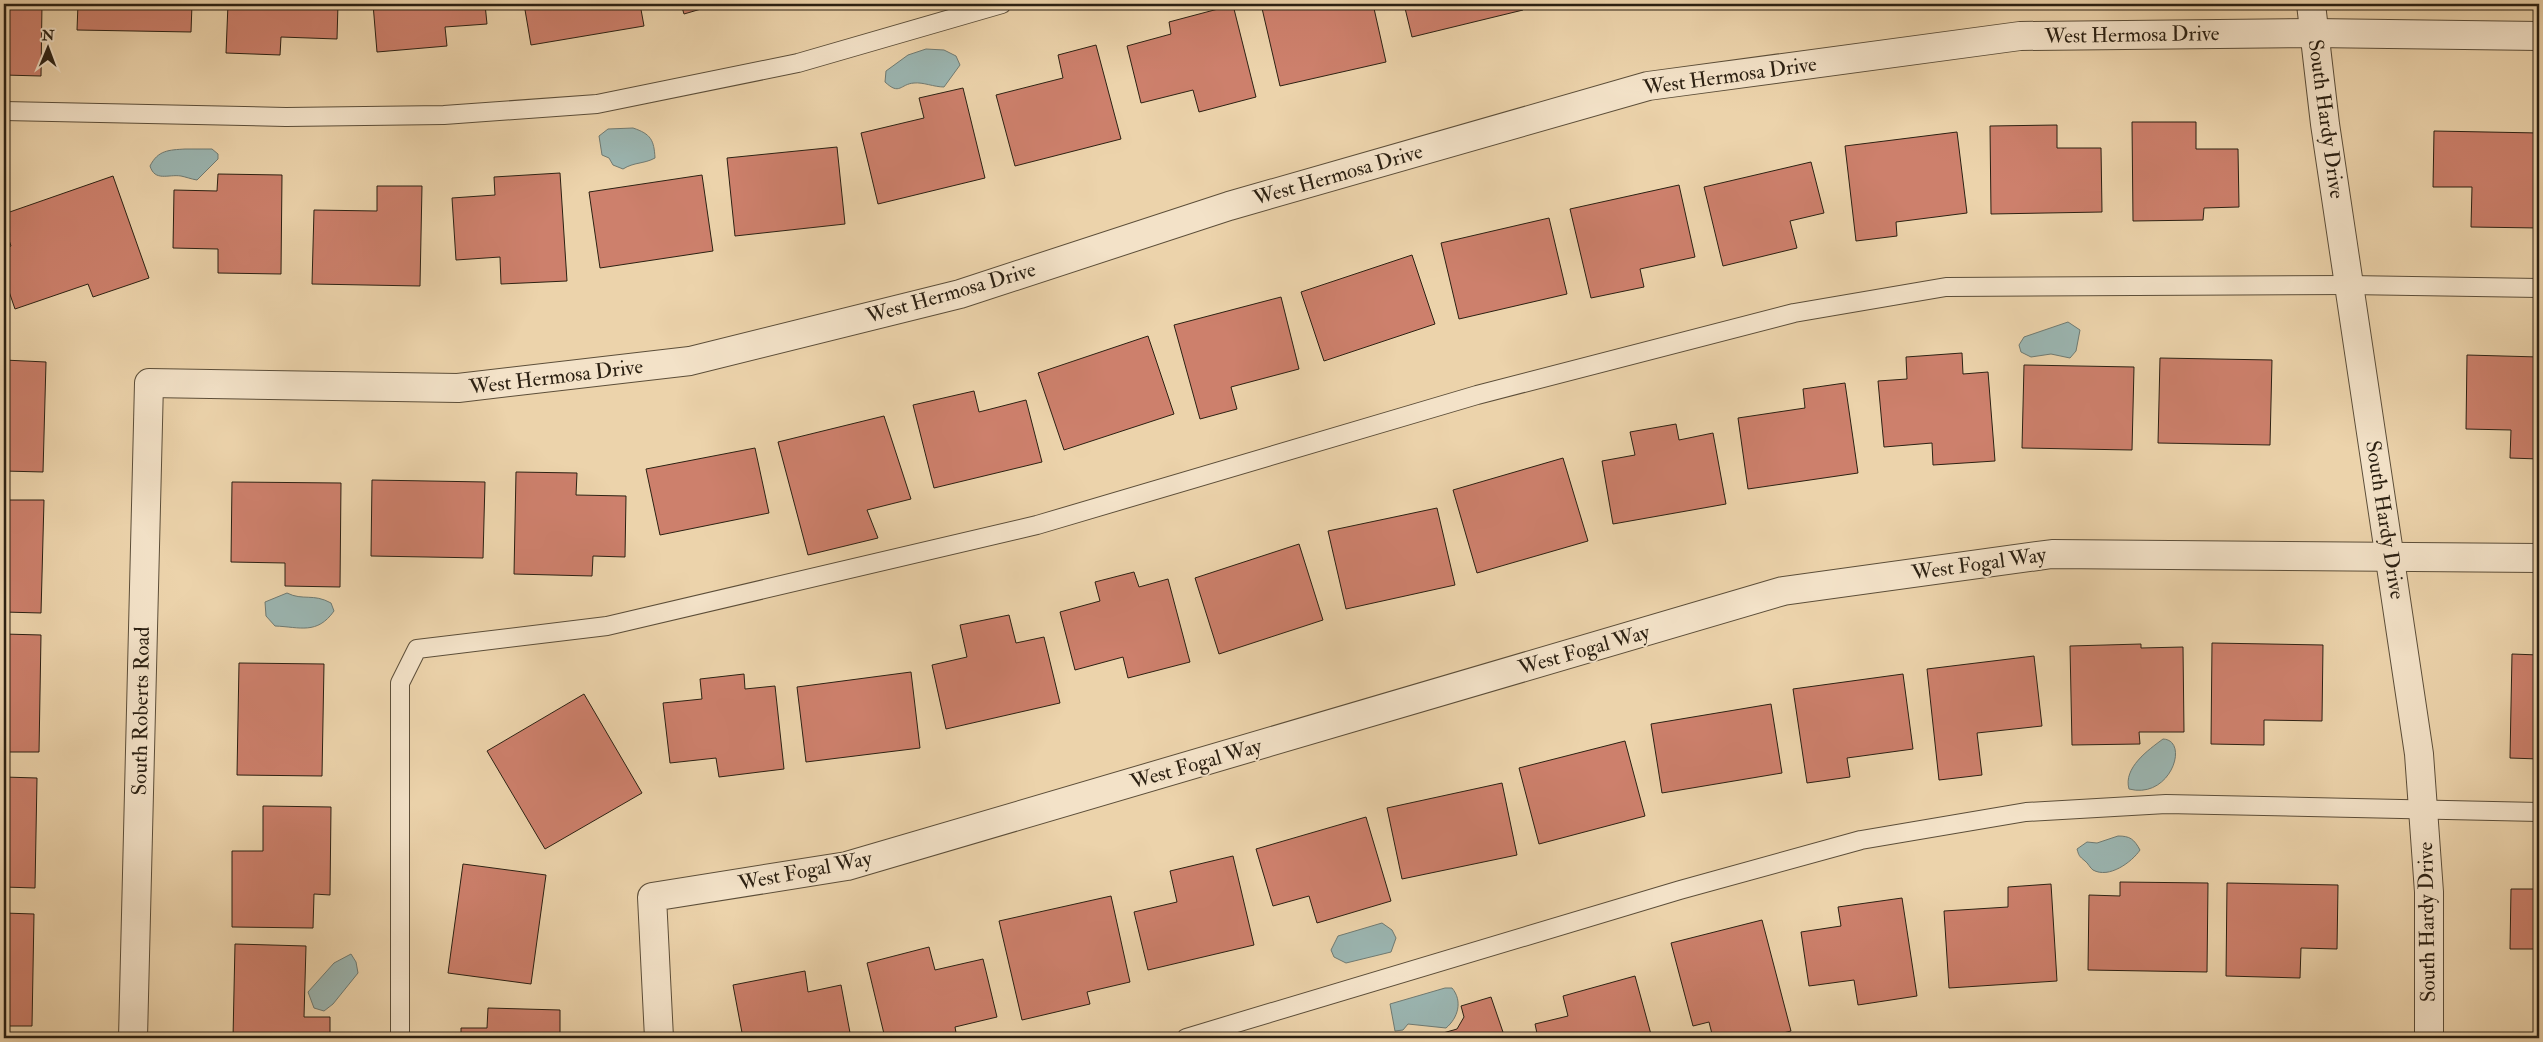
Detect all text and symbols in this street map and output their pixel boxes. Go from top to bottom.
street label: West Hermosa Drive [2043,20,2220,50]
north arrow [22,22,72,72]
text: N [41,27,55,44]
street label: South Hardy Drive [2301,38,2351,201]
street label: West Hermosa Drive [1641,50,1819,102]
street label: West Hermosa Drive [1249,138,1426,212]
street label: West Hermosa Drive [862,256,1039,330]
street label: West Hermosa Drive [467,353,645,401]
street label: South Hardy Drive [2359,439,2411,602]
street label: West Fogal Way [1909,541,2049,587]
street label: West Fogal Way [1514,618,1654,682]
street label: South Roberts Road [126,626,156,796]
street label: West Fogal Way [1126,732,1266,796]
street label: South Hardy Drive [2412,841,2442,1002]
street label: West Fogal Way [735,845,875,897]

